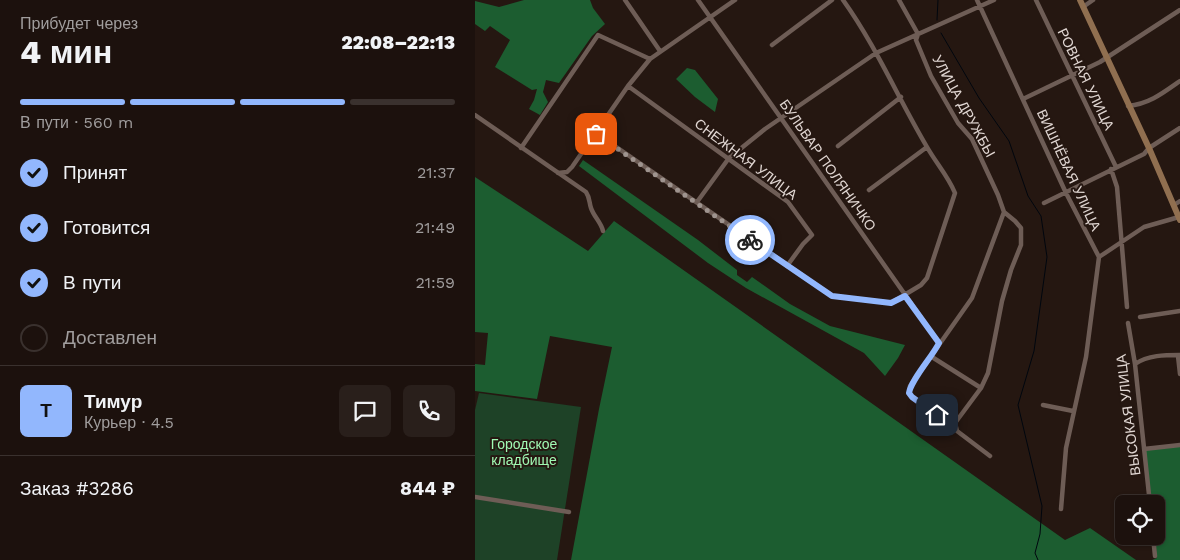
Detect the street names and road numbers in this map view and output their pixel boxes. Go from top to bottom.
street label: РОВНАЯ УЛИЦА [1054,26,1118,133]
street label: УЛИЦА ДРУЖБЫ [929,52,999,160]
street label: БУЛЬВАР ПОЛЯНИЧКО [777,96,879,234]
street label: ВИШНЁВАЯ УЛИЦА [1034,107,1104,234]
street label: СНЕЖНАЯ УЛИЦА [692,115,801,203]
street label: ВЫСОКАЯ УЛИЦА [1113,353,1143,477]

